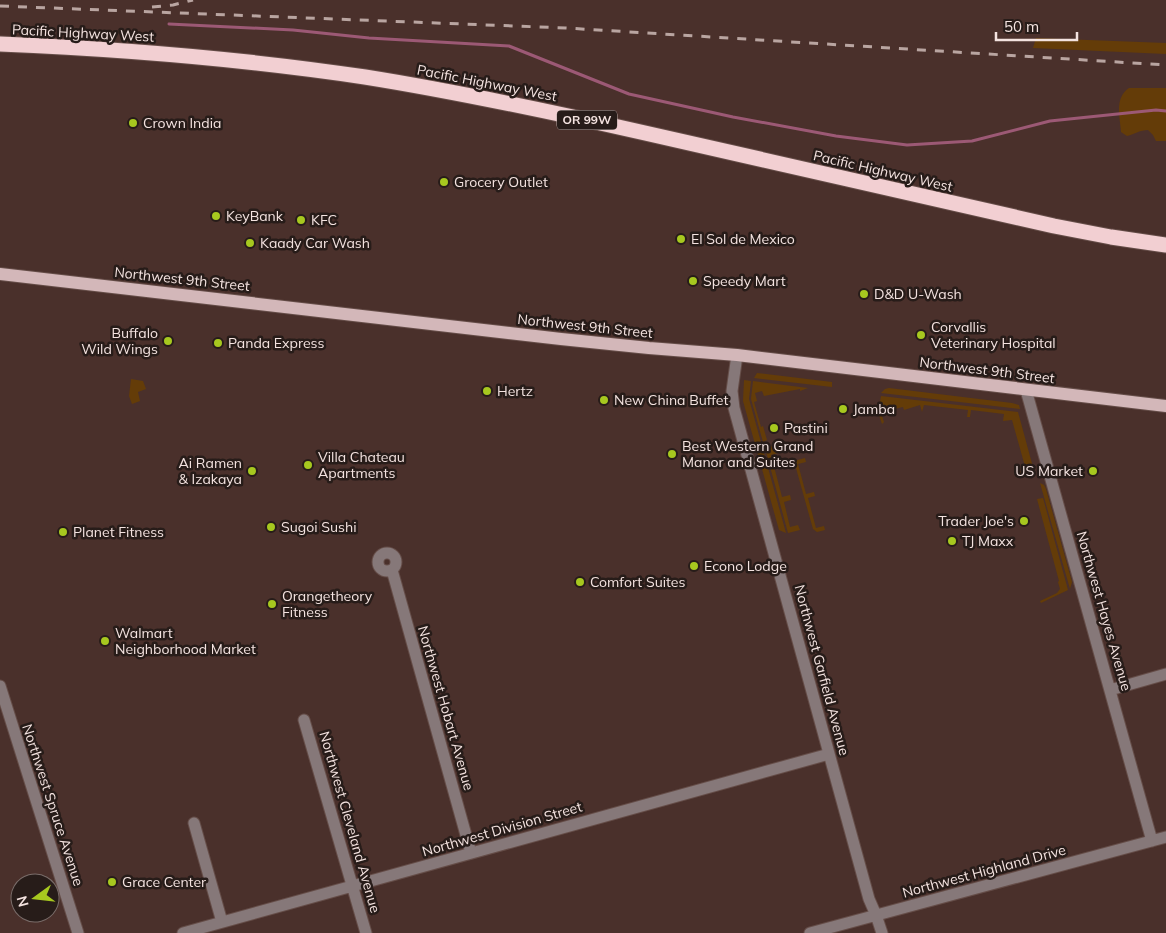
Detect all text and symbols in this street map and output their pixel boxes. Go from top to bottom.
scale bar [996,10,1077,42]
text: 50 m [1004,17,1039,36]
street label: Pacific Highway West [11,20,155,46]
street label: Pacific Highway West [415,61,559,105]
road number: OR 99W [557,110,617,130]
place label: Crown India [143,114,221,132]
marker: Crown India [127,117,139,129]
street label: Pacific Highway West [812,146,954,196]
place label: Grocery Outlet [454,173,548,191]
marker: Grocery Outlet [438,176,450,188]
place label: KeyBank [226,207,284,225]
marker: KeyBank [210,210,222,222]
place label: KFC [311,211,337,229]
marker: KFC [295,214,307,226]
place label: El Sol de Mexico [691,230,795,248]
marker: El Sol de Mexico [675,233,687,245]
place label: Kaady Car Wash [260,234,370,252]
marker: Kaady Car Wash [244,237,256,249]
street label: Northwest 9th Street [113,263,251,295]
place label: Speedy Mart [703,272,786,290]
marker: Speedy Mart [687,275,699,287]
place label: D&D U-Wash [874,285,962,303]
marker: D&D U-Wash [858,288,870,300]
street label: Northwest 9th Street [516,310,654,342]
place label: Corvallis Veterinary Hospital [931,318,1056,352]
place label: Buffalo Wild Wings [81,324,158,358]
marker: Corvallis Veterinary Hospital [915,329,927,341]
place label: Panda Express [228,334,325,352]
marker: Buffalo Wild Wings [162,335,174,347]
marker: Panda Express [212,337,224,349]
street label: Northwest 9th Street [918,353,1056,387]
place label: Hertz [497,382,533,400]
marker: Hertz [481,385,493,397]
place label: New China Buffet [614,391,728,409]
marker: New China Buffet [598,394,610,406]
place label: Jamba [853,400,895,418]
marker: Jamba [837,403,849,415]
place label: Pastini [784,419,828,437]
marker: Pastini [768,422,780,434]
place label: Best Western Grand Manor and Suites [682,437,813,471]
place label: Villa Chateau Apartments [318,448,405,482]
marker: Best Western Grand Manor and Suites [666,448,678,460]
place label: Ai Ramen & Izakaya [179,454,242,488]
marker: Villa Chateau Apartments [302,459,314,471]
place label: US Market [1015,462,1083,480]
marker: Ai Ramen & Izakaya [246,465,258,477]
marker: US Market [1087,465,1099,477]
place label: Trader Joe's [938,512,1014,530]
marker: Trader Joe's [1018,515,1030,527]
place label: Sugoi Sushi [281,518,357,536]
marker: Sugoi Sushi [265,521,277,533]
place label: Planet Fitness [73,523,164,541]
marker: Planet Fitness [57,526,69,538]
street label: Northwest Hayes Avenue [1073,529,1135,693]
place label: TJ Maxx [962,532,1014,550]
marker: TJ Maxx [946,535,958,547]
place label: Econo Lodge [704,557,787,575]
marker: Econo Lodge [688,560,700,572]
place label: Comfort Suites [590,573,685,591]
marker: Comfort Suites [574,576,586,588]
street label: Northwest Garfield Avenue [791,583,853,757]
place label: Orangetheory Fitness [282,587,373,621]
marker: Orangetheory Fitness [266,598,278,610]
place label: Walmart Neighborhood Market [115,624,256,658]
street label: Northwest Hobart Avenue [414,624,478,792]
marker: Walmart Neighborhood Market [99,635,111,647]
street label: Northwest Spruce Avenue [18,722,88,888]
street label: Northwest Cleveland Avenue [315,729,385,915]
street label: Northwest Division Street [420,798,584,860]
street label: Northwest Highland Drive [900,840,1068,902]
north arrow [10,873,60,923]
place label: Grace Center [122,873,207,891]
marker: Grace Center [106,876,118,888]
text: N [12,894,33,909]

